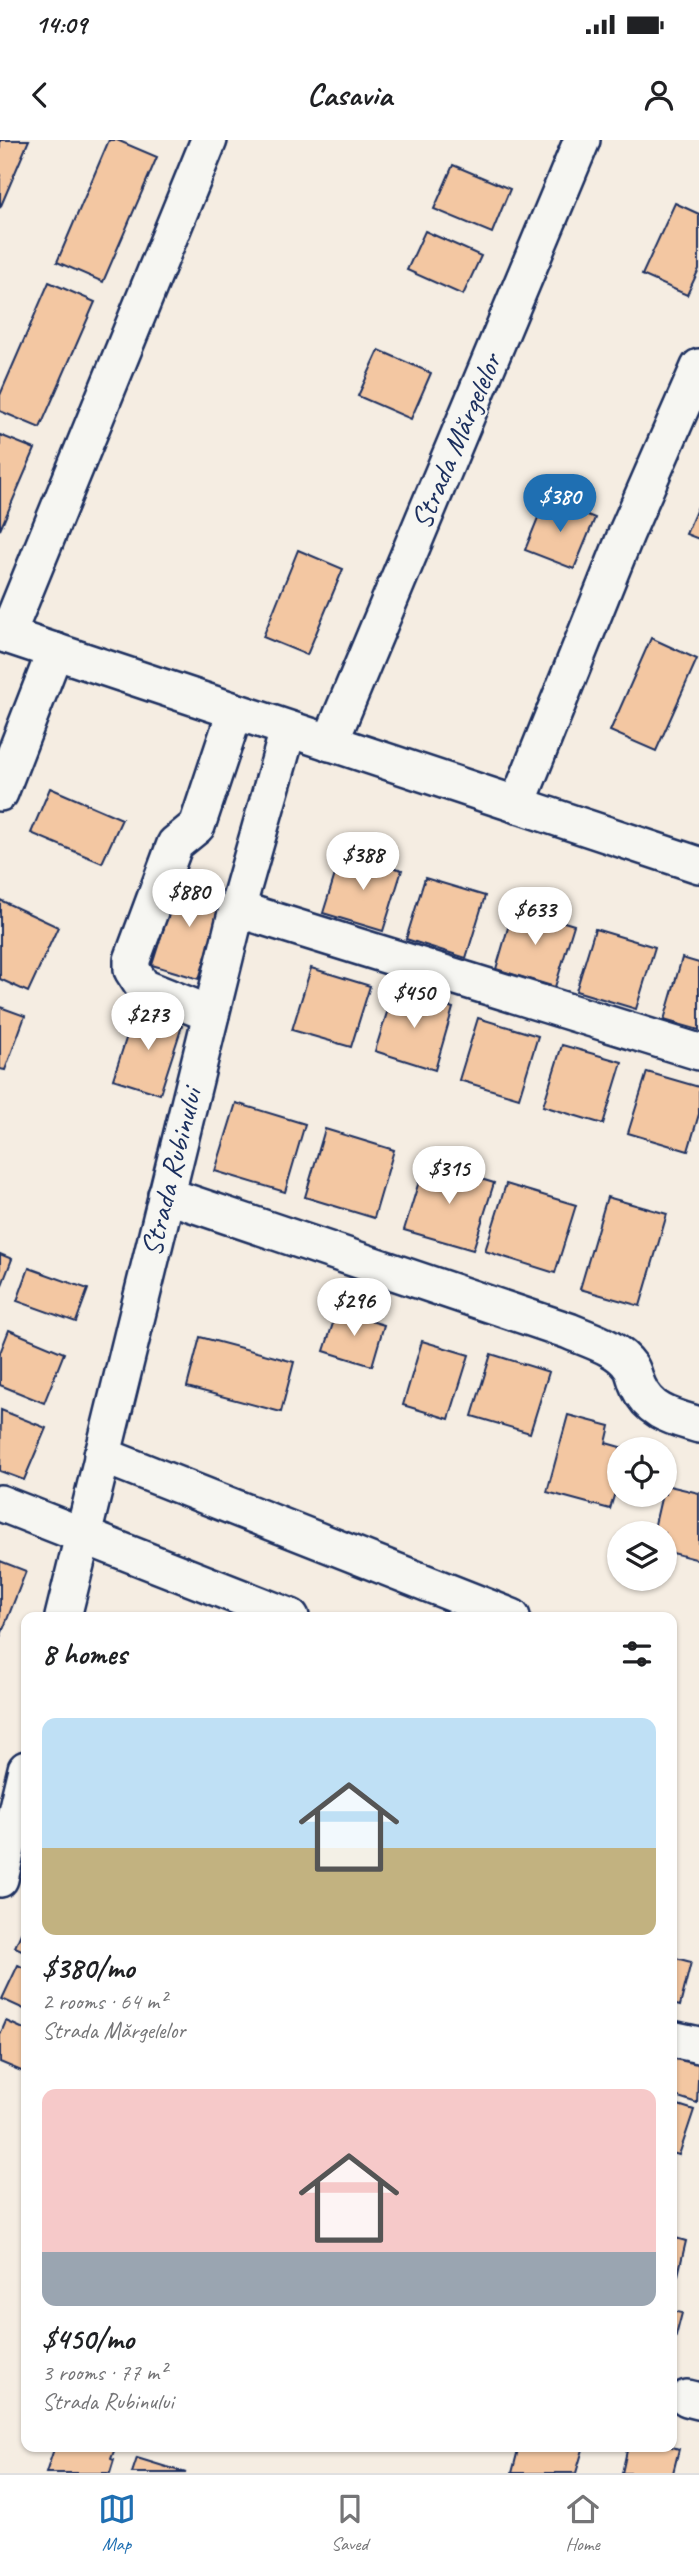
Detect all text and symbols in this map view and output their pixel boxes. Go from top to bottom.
text: 14:09 [35,8,87,41]
text: Casavia [307,74,392,115]
icon: back [21,76,59,114]
icon: person [640,76,678,114]
street label: Strada Mărgelelor [402,345,511,535]
pin: $380 [519,474,601,534]
text: $380 [539,482,581,511]
pin: $388 [322,832,404,892]
text: $388 [342,840,384,869]
pin: $880 [148,870,230,929]
text: $880 [168,877,210,906]
pin: $633 [494,888,576,947]
text: $633 [514,895,556,924]
pin: $450 [373,970,455,1030]
text: $450 [393,978,435,1007]
pin: $273 [107,992,189,1052]
text: $273 [127,1000,169,1029]
street label: Strada Rubinului [132,1081,211,1260]
pin: $315 [408,1146,490,1206]
text: $315 [428,1154,470,1183]
pin: $296 [313,1278,395,1338]
text: $296 [333,1286,375,1315]
map controls [607,1437,677,1591]
button: locate [607,1437,677,1507]
button: layers [607,1521,677,1591]
text: 8 homes [42,1635,127,1673]
icon: filters [618,1635,656,1673]
icon: home [286,1764,412,1890]
text: $380/mo [42,1949,134,1987]
text: 2 rooms · 64 m² [42,1987,166,2016]
text: Strada Mărgelelor [42,2016,186,2045]
icon: home [286,2135,412,2261]
text: $450/mo [42,2320,134,2358]
text: 3 rooms · 77 m² [42,2358,166,2387]
text: Strada Rubinului [42,2387,174,2416]
tab: Map [98,2490,136,2556]
tab: Saved [331,2490,369,2556]
tab: Home [564,2490,602,2556]

